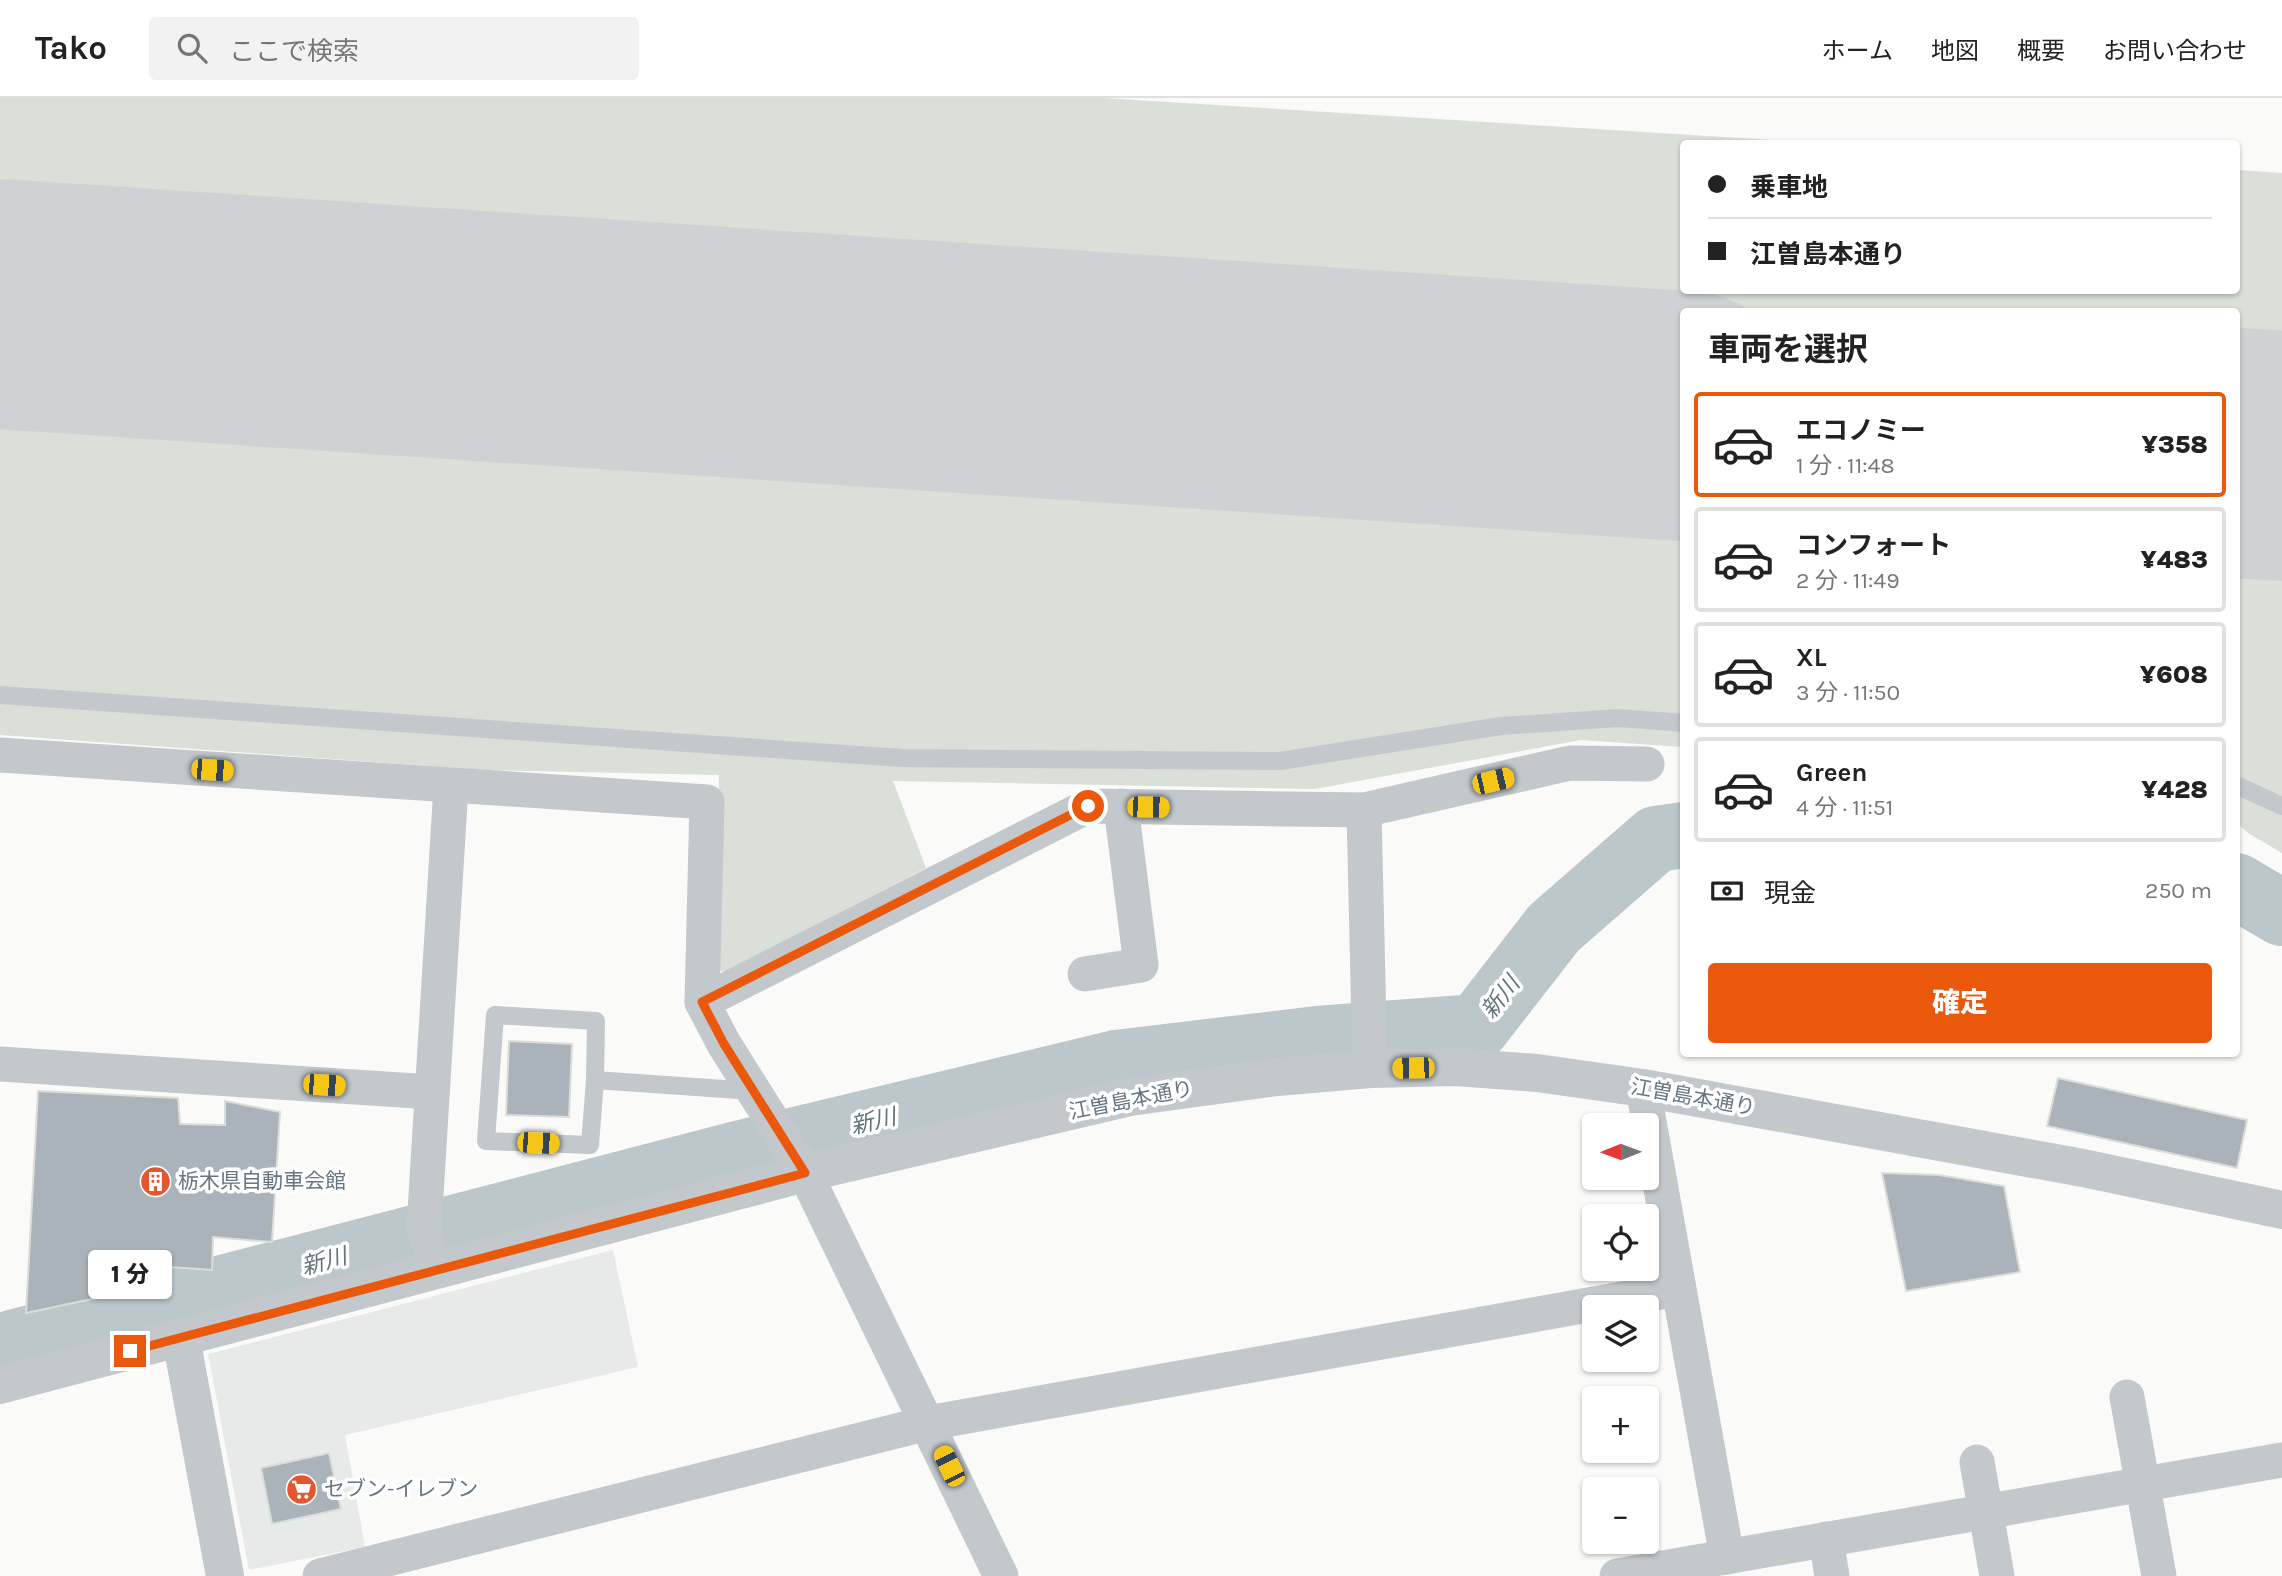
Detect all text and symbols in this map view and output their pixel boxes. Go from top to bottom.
search box [149,17,639,80]
text: Tako [35,29,107,67]
icon: search [173,29,211,67]
text: ここで検索 [229,36,359,67]
text: ホーム [1822,37,1893,65]
text: 地図 [1931,37,1979,65]
text: 概要 [2017,37,2065,65]
text: お問い合わせ [2103,37,2247,65]
text: 乗車地 [1750,172,1828,203]
text: 江曽島本通り [1750,239,1906,270]
text: 車両を選択 [1708,331,1868,368]
icon: car [1712,413,1775,476]
text: エコノミー [1796,415,1926,446]
text: ¥358 [2141,429,2208,460]
text: 1 分 · 11:48 [1796,452,1895,479]
icon: car [1712,528,1775,591]
text: コンフォート [1796,530,1951,561]
text: ¥483 [2141,544,2208,575]
text: 2 分 · 11:49 [1796,567,1900,594]
text: XL [1796,642,1827,673]
icon: car [1712,643,1775,706]
text: ¥608 [2140,659,2208,690]
text: 3 分 · 11:50 [1796,679,1900,706]
text: Green [1796,757,1868,788]
car [191,758,234,782]
icon: car [1712,758,1775,821]
car [1471,766,1516,796]
text: ¥428 [2141,774,2208,805]
route start [1072,790,1104,822]
text: 4 分 · 11:51 [1796,794,1893,821]
car [1127,796,1170,818]
icon: cash [1708,872,1746,910]
text: 250 m [2145,877,2212,904]
text: 現金 [1764,878,1816,909]
button: 確定 [1708,963,2212,1043]
water label: 新川 [1476,969,1527,1024]
car [1392,1057,1435,1079]
car [303,1073,346,1097]
street label: 江曽島本通り [1629,1074,1757,1120]
street label: 江曽島本通り [1067,1076,1195,1124]
water label: 新川 [848,1102,901,1140]
north arrow [1582,1113,1659,1190]
map controls [1582,1113,1659,1554]
car [517,1132,560,1154]
building icon: 栃木県自動車会館 [138,1164,172,1198]
place label: 栃木県自動車会館 [178,1169,346,1193]
button: locate [1582,1204,1659,1281]
water label: 新川 [298,1242,353,1280]
callout: 1 分 [88,1250,172,1298]
text: 1 分 [111,1261,149,1288]
button: layers [1582,1295,1659,1372]
route end [114,1335,146,1367]
button: + [1582,1386,1659,1463]
car [931,1443,968,1489]
supermarket icon: セブン-イレブン [284,1472,318,1506]
place label: セブン-イレブン [324,1477,478,1501]
button: − [1582,1477,1659,1554]

